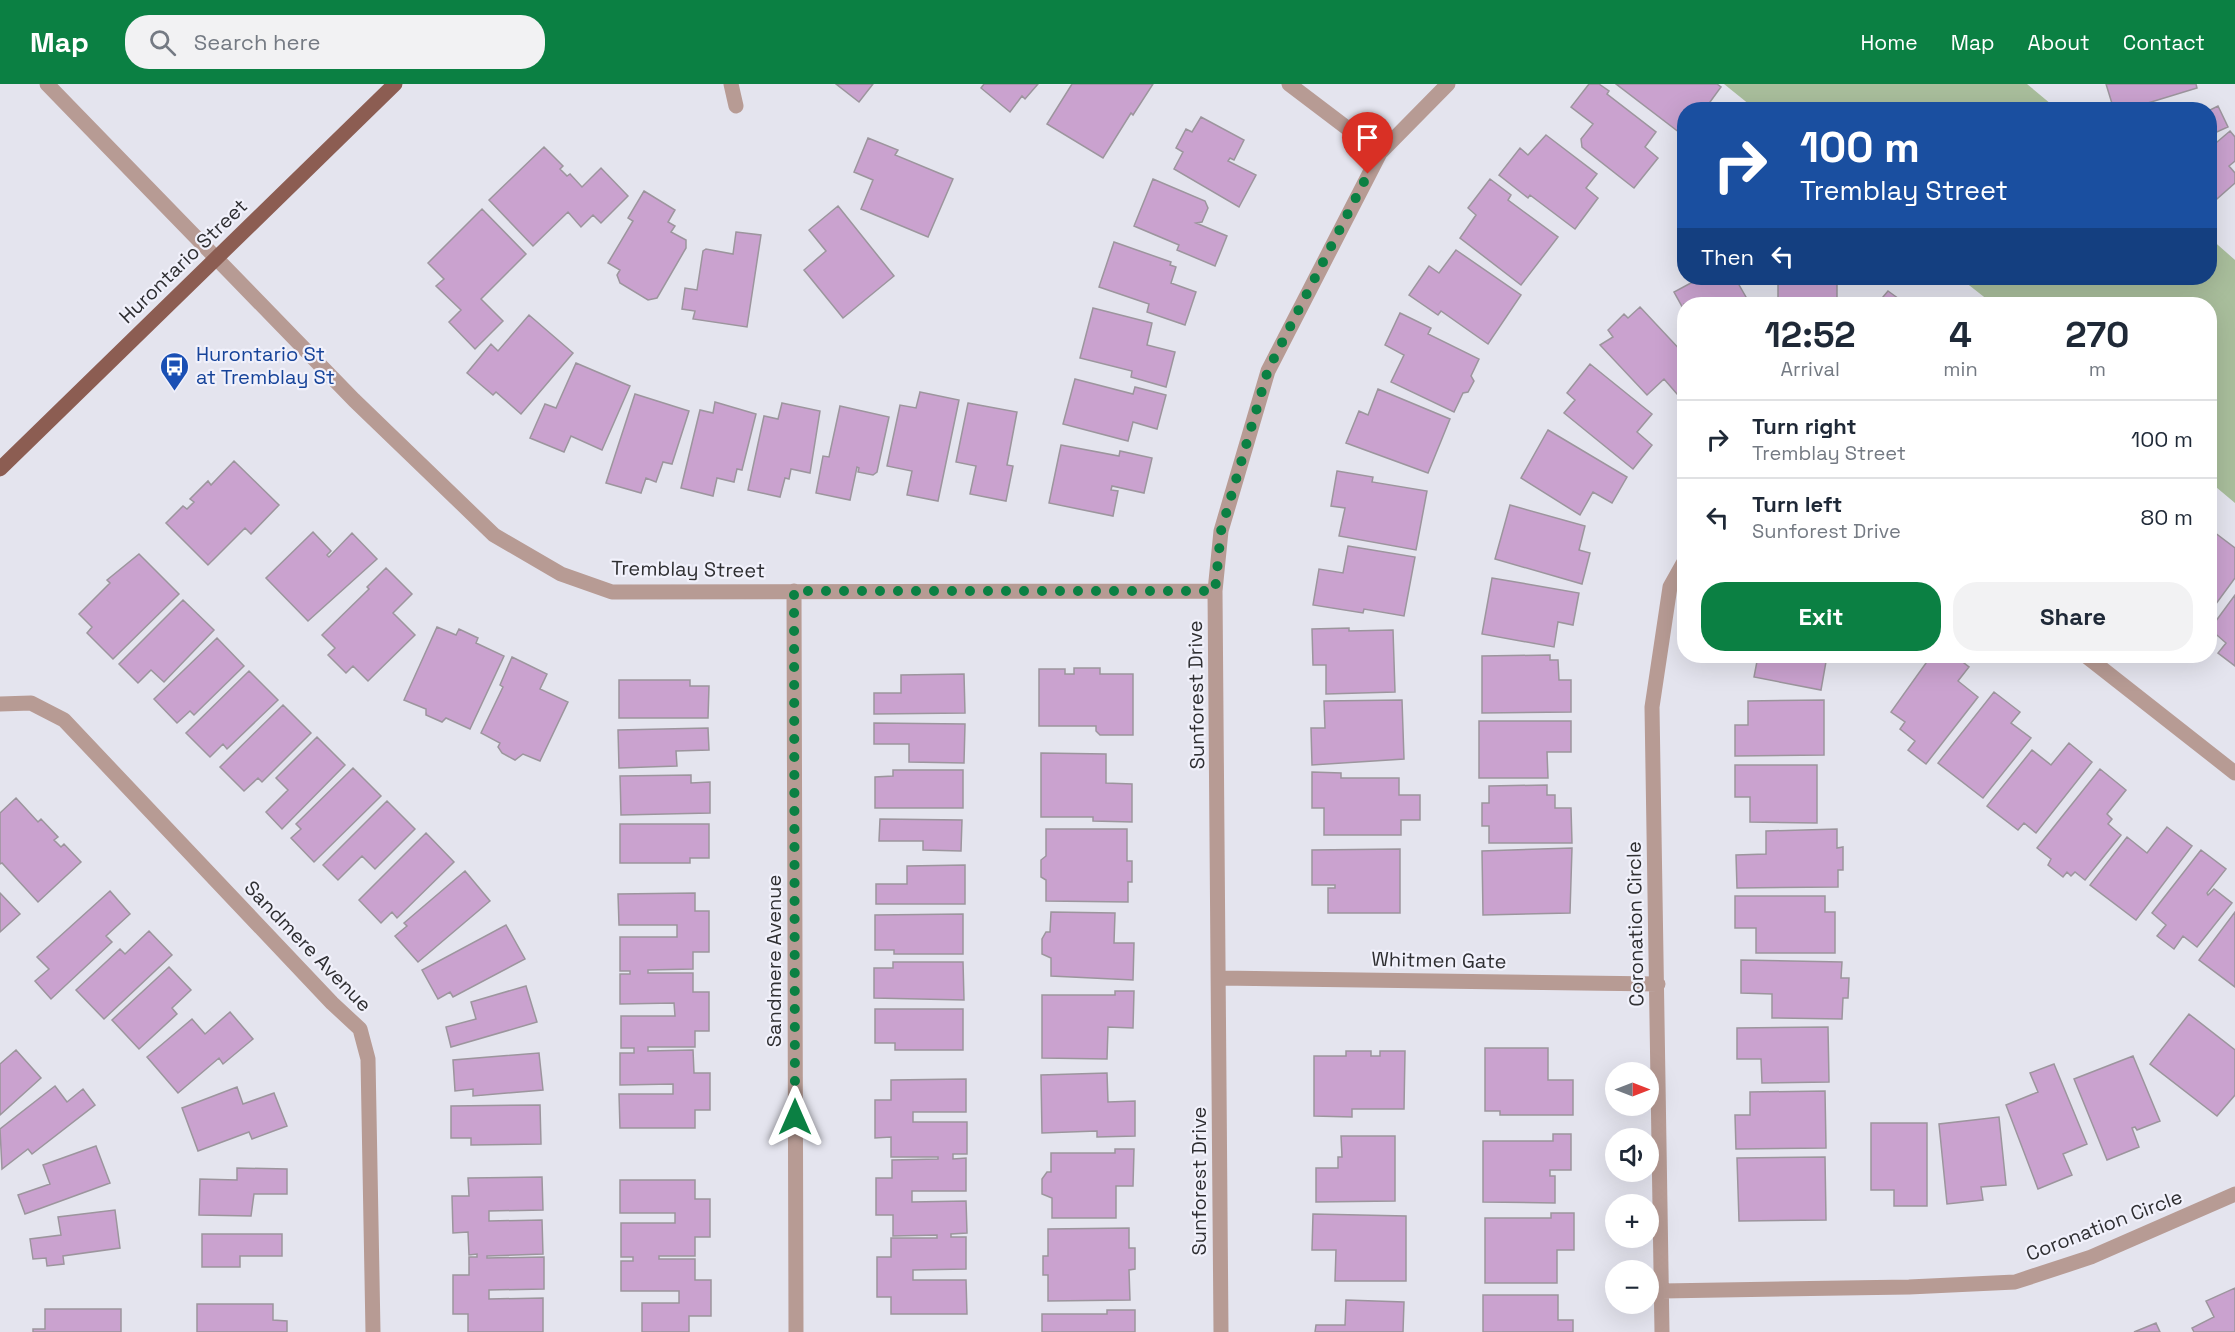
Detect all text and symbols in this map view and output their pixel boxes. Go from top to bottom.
search box [125,15,545,69]
text: Map [30,24,89,60]
icon: search [146,26,179,59]
text: Search here [194,28,321,56]
text: Home [1860,29,1918,56]
text: Map [1951,29,1995,56]
text: About [2028,29,2090,56]
text: Contact [2123,29,2205,56]
pin [1342,112,1393,174]
icon: arrive [1351,121,1384,154]
text: 100 m [1800,121,1920,174]
icon: right [1701,126,1779,204]
text: Tremblay Street [1800,173,2008,208]
street label: Hurontario Street [113,193,253,329]
icon: left [1766,240,1799,273]
text: Then [1701,243,1754,271]
text: 12:52 [1765,312,1856,358]
text: 4 [1949,312,1972,358]
text: 270 [2065,312,2129,358]
place label: Hurontario St at Tremblay St [196,341,335,390]
bus stop icon: Hurontario St at Tremblay St [159,350,191,392]
text: Arrival [1780,356,1840,382]
text: min [1943,356,1978,382]
text: m [2089,356,2106,382]
text: Turn right [1752,412,1857,440]
icon: right [1701,423,1734,456]
text: 100 m [2131,425,2193,453]
text: Tremblay Street [1752,440,1906,466]
text: Turn left [1752,490,1842,518]
icon: left [1701,501,1734,534]
text: 80 m [2141,503,2193,531]
text: Sunforest Drive [1752,518,1901,544]
street label: Tremblay Street [611,555,765,583]
button: Exit [1701,582,1941,651]
button: Share [1953,582,2193,651]
street label: Sunforest Drive [1182,620,1210,770]
street label: Coronation Circle [1621,841,1649,1007]
street label: Sandmere Avenue [239,875,377,1017]
street label: Sandmere Avenue [761,875,787,1047]
street label: Whitmen Gate [1371,946,1507,974]
north arrow [1605,1062,1659,1116]
map controls [1605,1062,1659,1314]
position arrow [763,1085,827,1149]
street label: Sunforest Drive [1186,1107,1212,1255]
button: sound [1605,1128,1659,1182]
street label: Coronation Circle [2022,1183,2186,1267]
button: + [1605,1194,1659,1248]
button: − [1605,1260,1659,1314]

